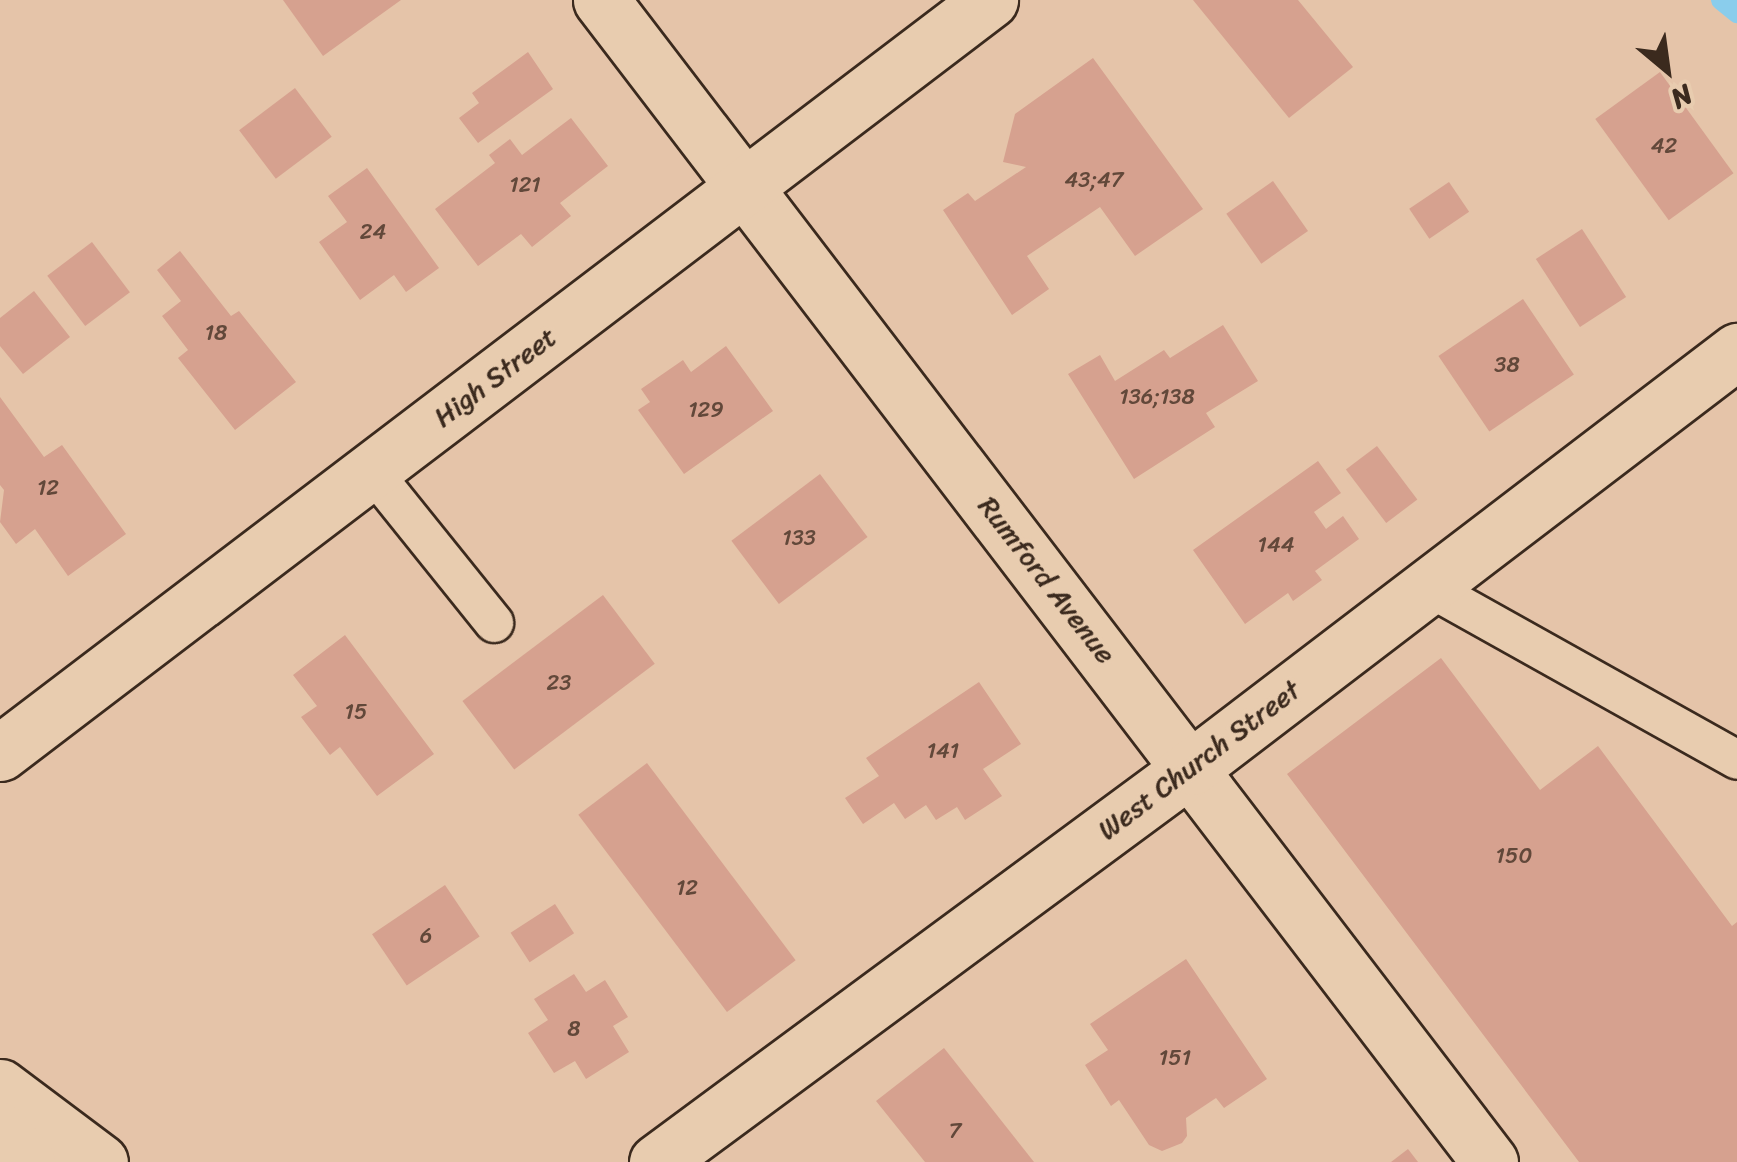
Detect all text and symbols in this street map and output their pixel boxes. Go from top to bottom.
north arrow [1617,20,1717,120]
text: N [1661,71,1702,123]
house number: 42 [1651,133,1677,159]
house number: 43;47 [1065,167,1123,193]
house number: 121 [509,172,541,198]
house number: 24 [360,219,386,245]
house number: 18 [205,320,227,346]
street label: High Street [427,320,563,434]
house number: 38 [1494,352,1520,378]
house number: 136;138 [1119,384,1195,410]
house number: 129 [688,397,724,423]
house number: 12 [37,475,59,501]
street label: Rumford Avenue [971,490,1123,670]
house number: 133 [782,525,816,551]
house number: 144 [1258,532,1294,558]
house number: 23 [547,670,571,696]
street label: West Church Street [1091,673,1307,847]
house number: 15 [345,699,367,725]
house number: 141 [927,738,959,764]
house number: 150 [1496,843,1532,869]
house number: 12 [676,875,698,901]
house number: 6 [420,923,432,949]
house number: 8 [567,1016,581,1042]
house number: 151 [1159,1045,1191,1071]
house number: 7 [949,1118,961,1144]

